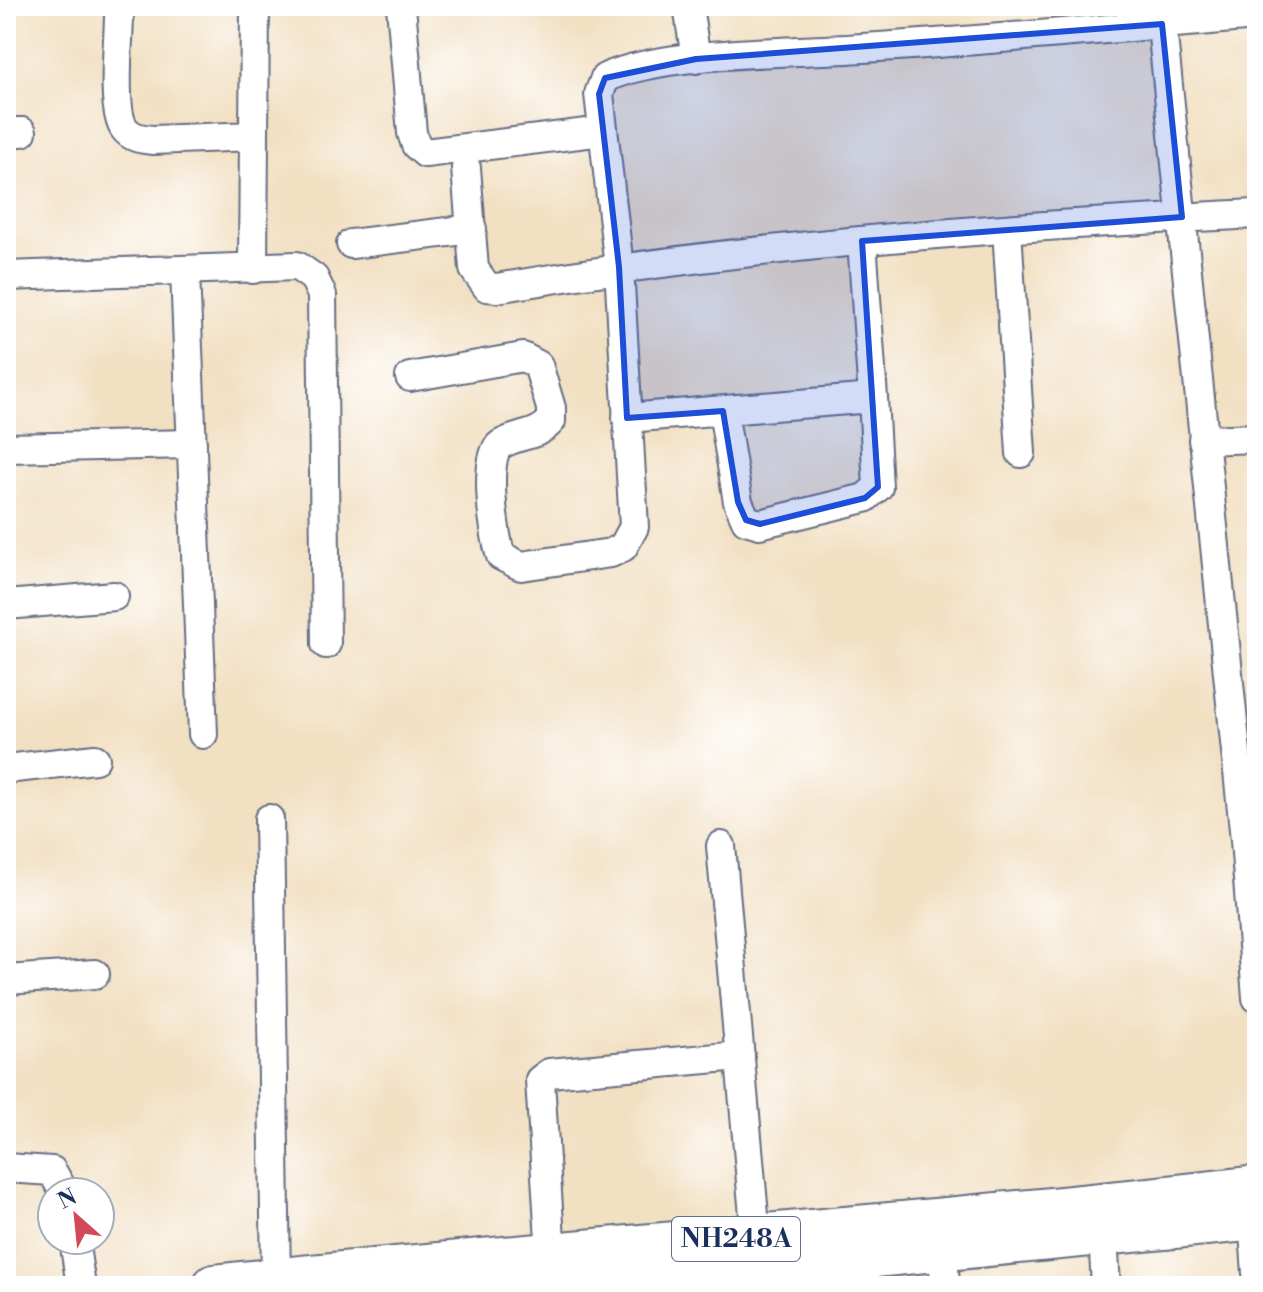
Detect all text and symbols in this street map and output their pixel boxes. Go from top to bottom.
north arrow [36,1176,116,1256]
text: N [54,1183,82,1215]
road number: NH248A [672,1217,800,1261]

